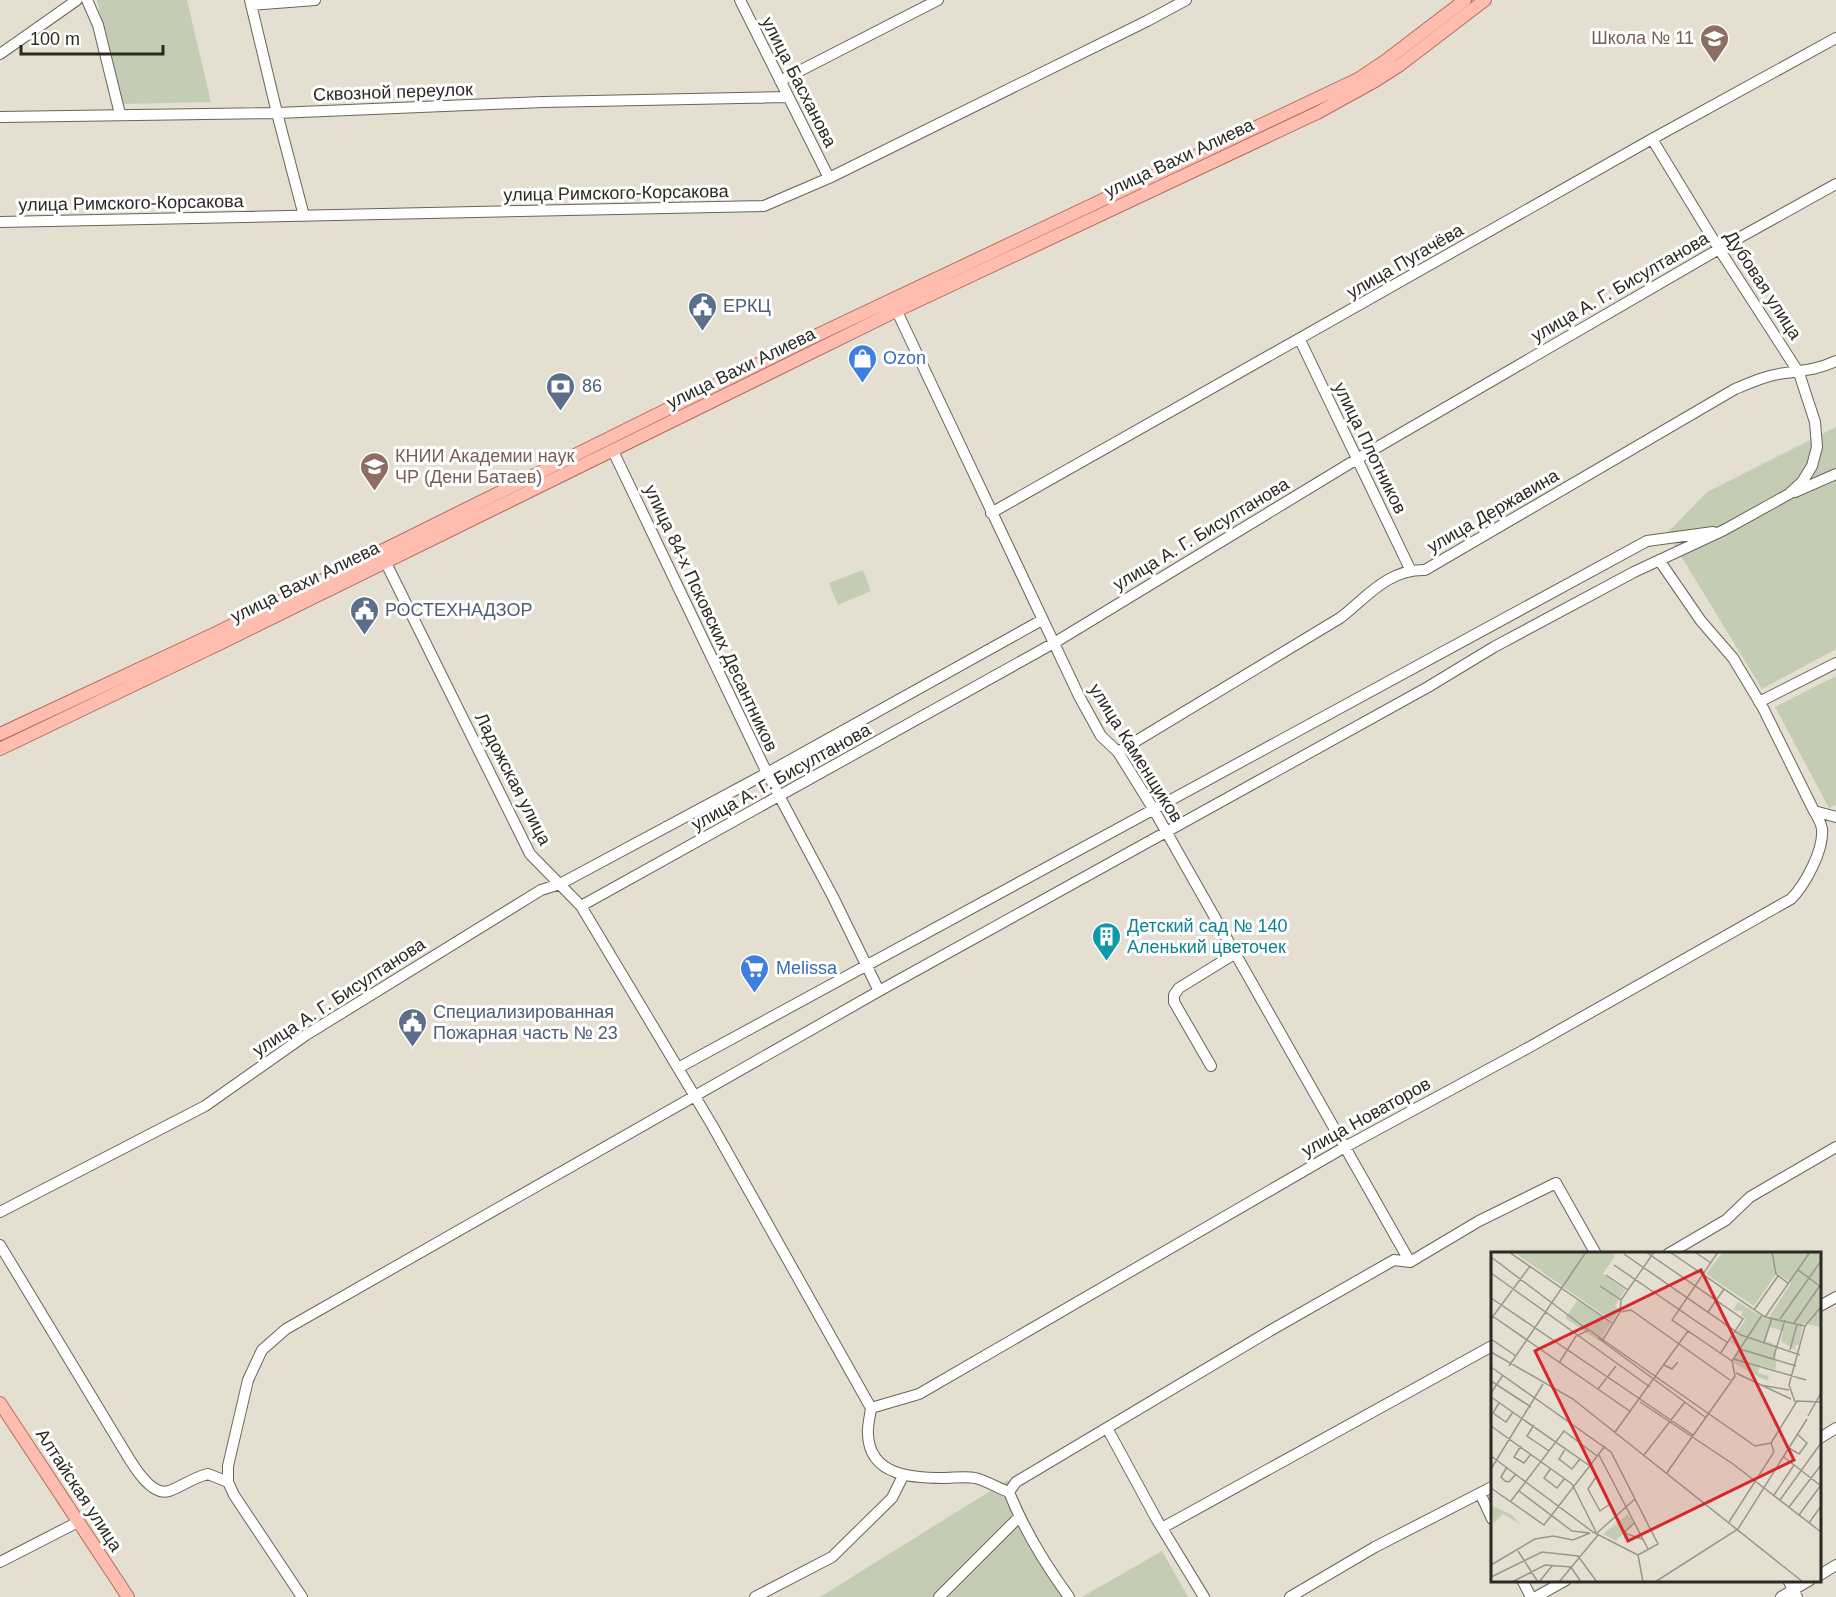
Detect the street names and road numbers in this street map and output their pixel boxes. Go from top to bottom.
street label: улица Басханова [758,14,841,151]
street label: Сквозной переулок [313,79,473,105]
street label: улица Вахи Алиева [1101,114,1258,201]
street label: улица Римского-Корсакова [503,181,730,205]
street label: улица Римского-Корсакова [18,191,245,215]
street label: улица Пугачёва [1343,219,1468,302]
street label: Дубовая улица [1720,227,1806,344]
street label: улица А. Г. Бисултанова [1528,228,1713,346]
street label: улица Вахи Алиева [664,323,819,413]
street label: улица Плотников [1330,379,1410,517]
street label: улица Державина [1424,465,1563,557]
street label: улица А. Г. Бисултанова [1110,473,1293,594]
street label: улица 84-х Псковских Десантников [640,482,782,754]
street label: улица Вахи Алиева [228,537,383,627]
street label: улица Каменщиков [1085,680,1187,826]
street label: Ладожская улица [471,710,555,849]
street label: улица А. Г. Бисултанова [688,719,875,835]
street label: улица А. Г. Бисултанова [249,933,430,1060]
street label: улица Новаторов [1298,1073,1434,1161]
street label: Алтайская улица [32,1425,127,1556]

